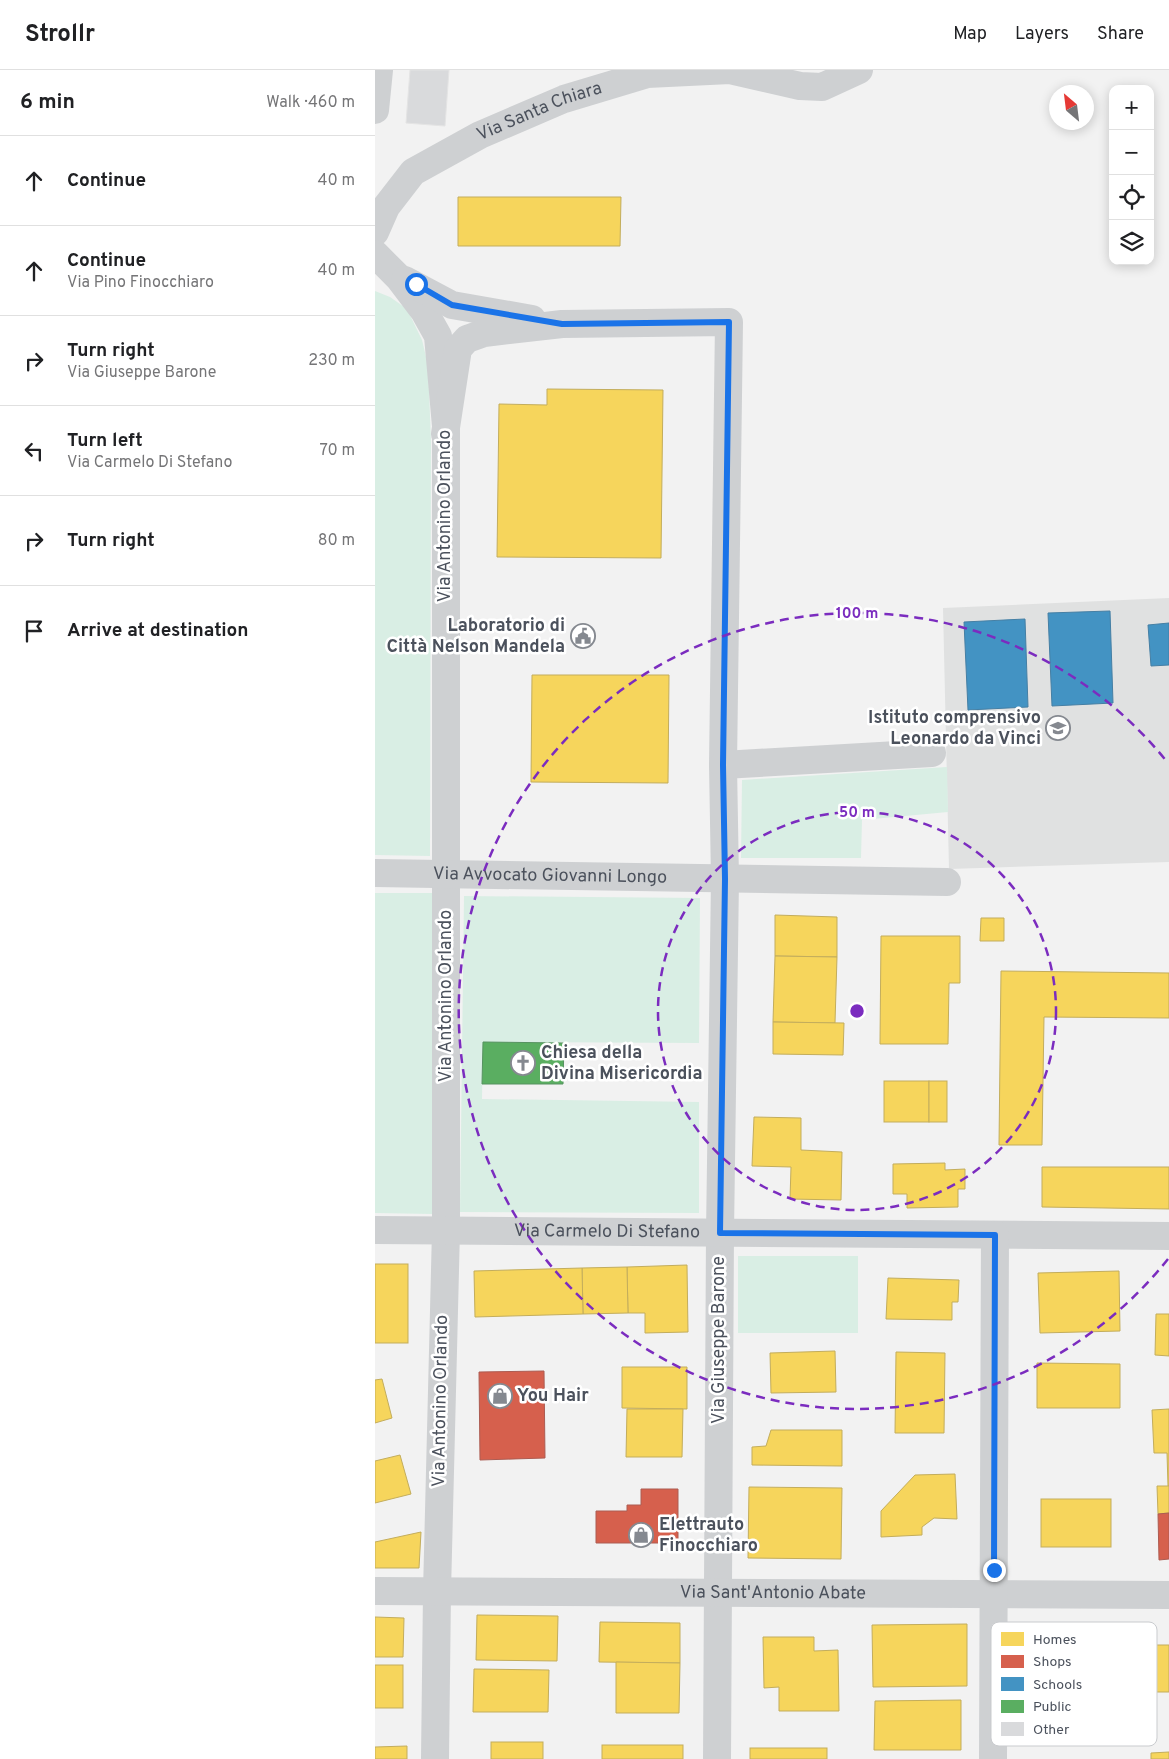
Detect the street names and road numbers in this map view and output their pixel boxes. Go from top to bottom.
street label: Via Santa Chiara [473,77,605,147]
street label: Via Antonino Orlando [434,430,457,602]
street label: Via Avvocato Giovanni Longo [433,862,667,889]
street label: Via Antonino Orlando [435,910,458,1082]
street label: Via Carmelo Di Stefano [514,1220,700,1244]
street label: Via Giuseppe Barone [708,1256,731,1424]
street label: Via Antonino Orlando [428,1315,454,1487]
street label: Via Sant'Antonio Abate [680,1581,866,1605]

